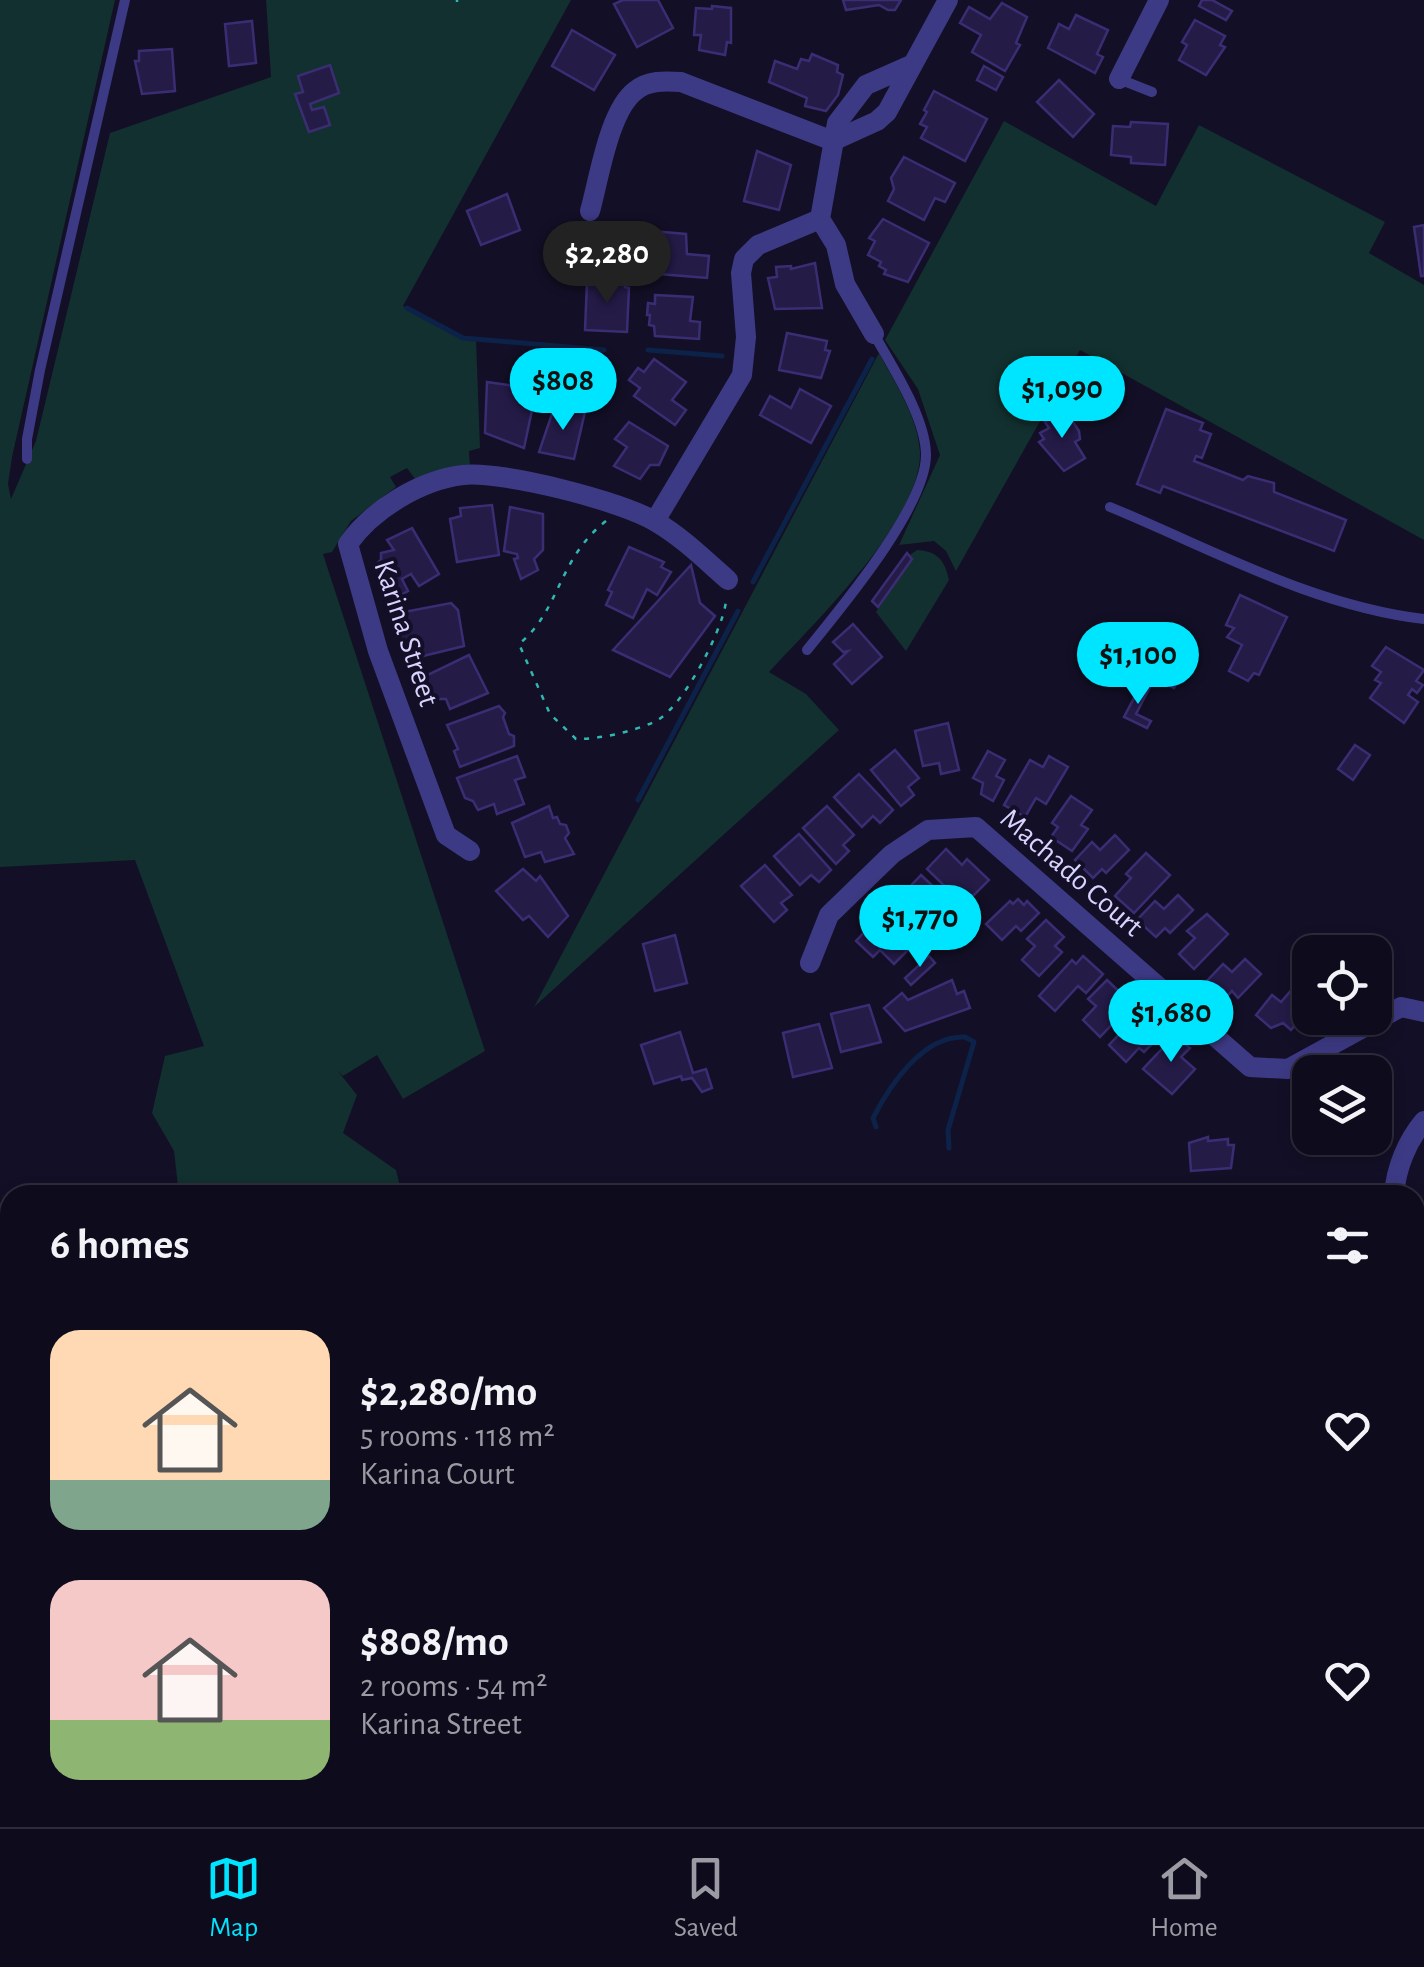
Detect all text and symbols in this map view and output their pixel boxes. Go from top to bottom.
pin: $2,280 [526,221,688,306]
text: $2,280 [565,237,649,269]
pin: $808 [504,348,622,433]
pin: $1,090 [981,356,1143,441]
text: $808 [532,364,594,396]
text: $1,090 [1021,372,1103,404]
street label: Karina Street [368,557,444,710]
pin: $1,100 [1057,622,1219,707]
text: $1,100 [1099,638,1177,670]
street label: Machado Court [995,803,1148,943]
pin: $1,770 [839,885,1001,970]
text: $1,770 [881,901,959,933]
map controls [1292,935,1392,1155]
button: locate [1292,935,1392,1035]
pin: $1,680 [1090,980,1252,1065]
text: $1,680 [1130,996,1212,1028]
button: layers [1292,1055,1392,1155]
icon: filters [1320,1218,1375,1273]
text: 6 homes [50,1224,189,1266]
icon: home [130,1370,250,1490]
text: $2,280/mo [360,1371,537,1413]
icon: heart [1320,1403,1375,1458]
text: 5 rooms · 118 m² [360,1420,555,1452]
text: Karina Court [360,1458,515,1490]
icon: home [130,1620,250,1740]
text: $808/mo [360,1621,509,1663]
icon: heart [1320,1653,1375,1708]
text: 2 rooms · 54 m² [360,1670,547,1702]
text: Karina Street [360,1708,522,1740]
tab: Map [206,1851,261,1945]
tab: Saved [674,1851,738,1945]
tab: Home [1150,1851,1218,1945]

